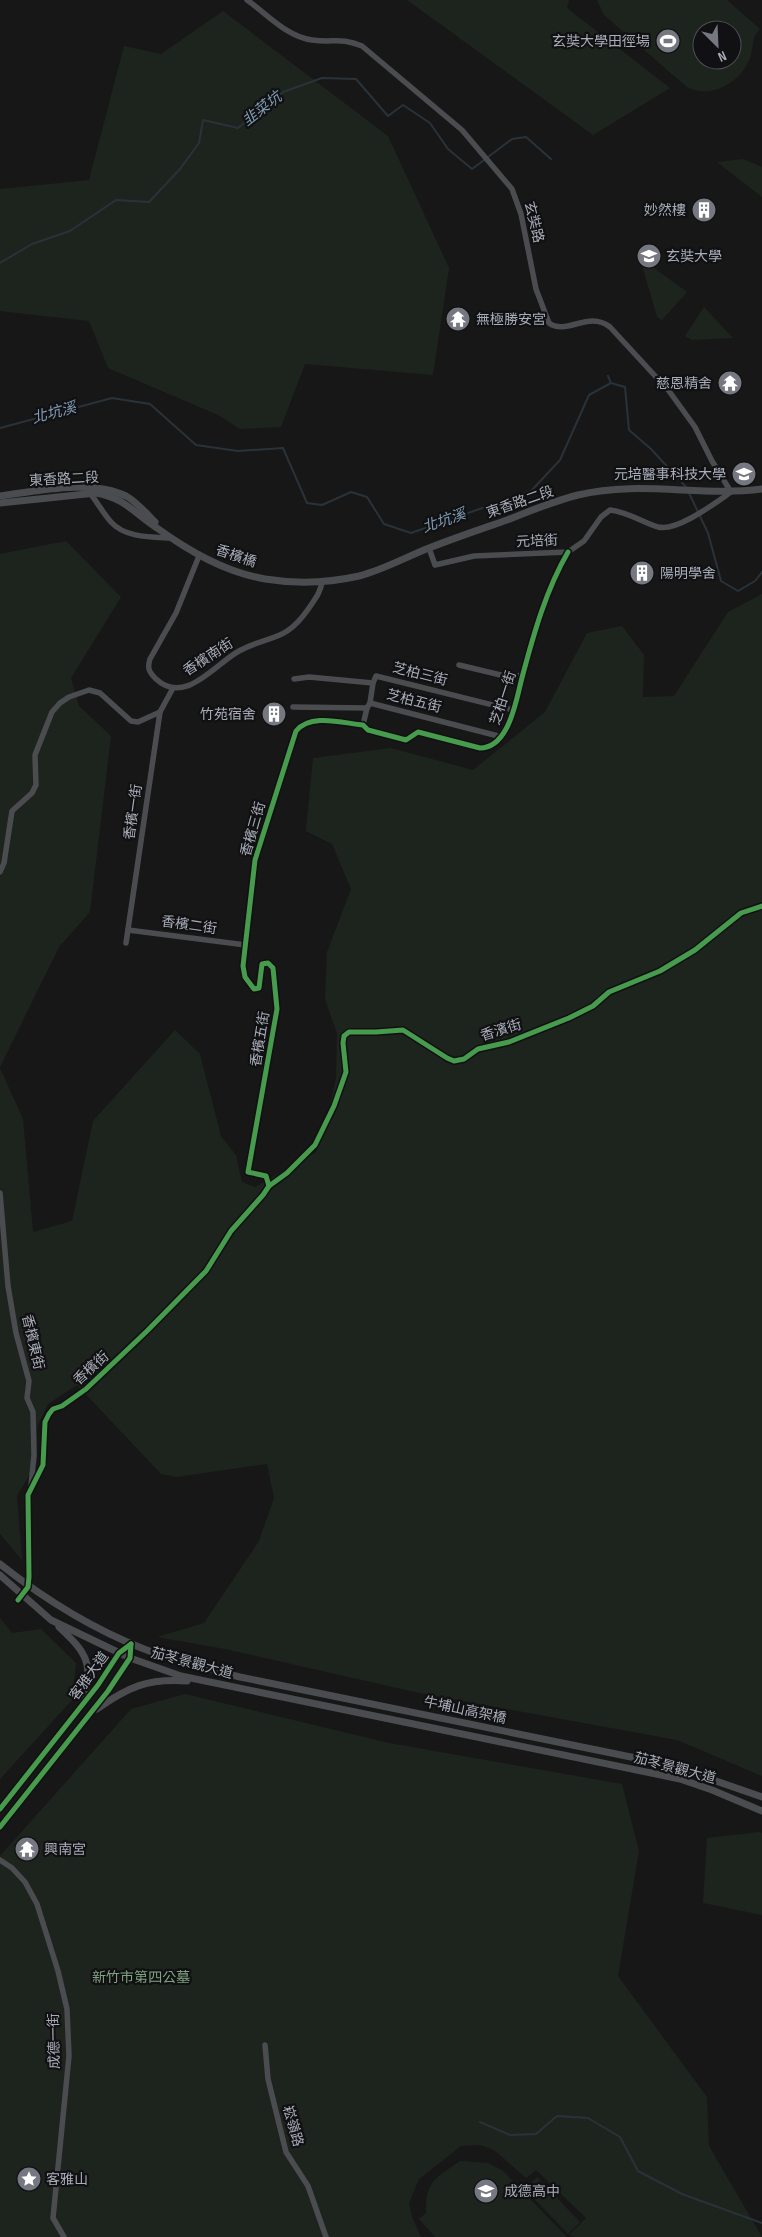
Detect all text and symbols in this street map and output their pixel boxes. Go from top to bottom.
north arrow [692,20,742,70]
sports icon: 玄奘大學田徑場 [655,28,681,54]
place label: 玄奘大學田徑場 [552,33,650,50]
text: N [715,47,729,66]
water label: 韭菜坑 [238,86,287,130]
building icon: 妙然樓 [691,197,717,223]
street label: 玄奘路 [521,200,547,244]
place label: 妙然樓 [644,202,686,219]
school or university icon: 玄奘大學 [636,243,662,269]
place label: 玄奘大學 [666,248,722,265]
temple icon: 無極勝安宮 [445,306,471,332]
place label: 無極勝安宮 [476,311,546,328]
temple icon: 慈恩精舍 [717,370,743,396]
place label: 慈恩精舍 [656,375,712,392]
water label: 北坑溪 [30,397,80,428]
school or university icon: 元培醫事科技大學 [731,461,757,487]
place label: 元培醫事科技大學 [614,466,726,483]
street label: 東香路二段 [29,469,99,489]
street label: 東香路二段 [484,483,556,521]
water label: 北坑溪 [420,504,470,537]
street label: 元培街 [516,531,558,551]
street label: 香檳橋 [213,541,259,571]
building icon: 陽明學舍 [629,560,655,586]
place label: 陽明學舍 [660,565,716,582]
street label: 香檳南街 [180,635,236,679]
street label: 芝柏三街 [391,659,449,689]
street label: 芝柏一街 [486,669,520,727]
street label: 芝柏五街 [385,686,443,716]
building icon: 竹苑宿舍 [261,701,287,727]
place label: 竹苑宿舍 [200,706,256,723]
street label: 香檳一街 [121,783,145,841]
street label: 香檳三街 [237,800,269,858]
street label: 香檳二街 [160,913,218,937]
street label: 香檳五街 [247,1010,273,1068]
street label: 香濱街 [478,1016,524,1044]
street label: 香檳東街 [18,1313,48,1371]
street label: 香檳街 [70,1348,112,1388]
street label: 茄苳景觀大道 [149,1644,235,1682]
street label: 客雅大道 [66,1648,112,1704]
street label: 牛埔山高架橋 [422,1693,508,1727]
street label: 茄苳景觀大道 [632,1749,718,1787]
temple icon: 興南宮 [14,1836,40,1862]
place label: 興南宮 [44,1841,86,1858]
park label: 新竹市第四公墓 [92,1969,190,1986]
street label: 成德一街 [45,2013,63,2069]
street label: 崧嶺路 [279,2103,307,2149]
place icon: 客雅山 [16,2166,42,2192]
place label: 客雅山 [46,2171,88,2188]
school or university icon: 成德高中 [473,2178,499,2204]
place label: 成德高中 [504,2183,560,2200]

